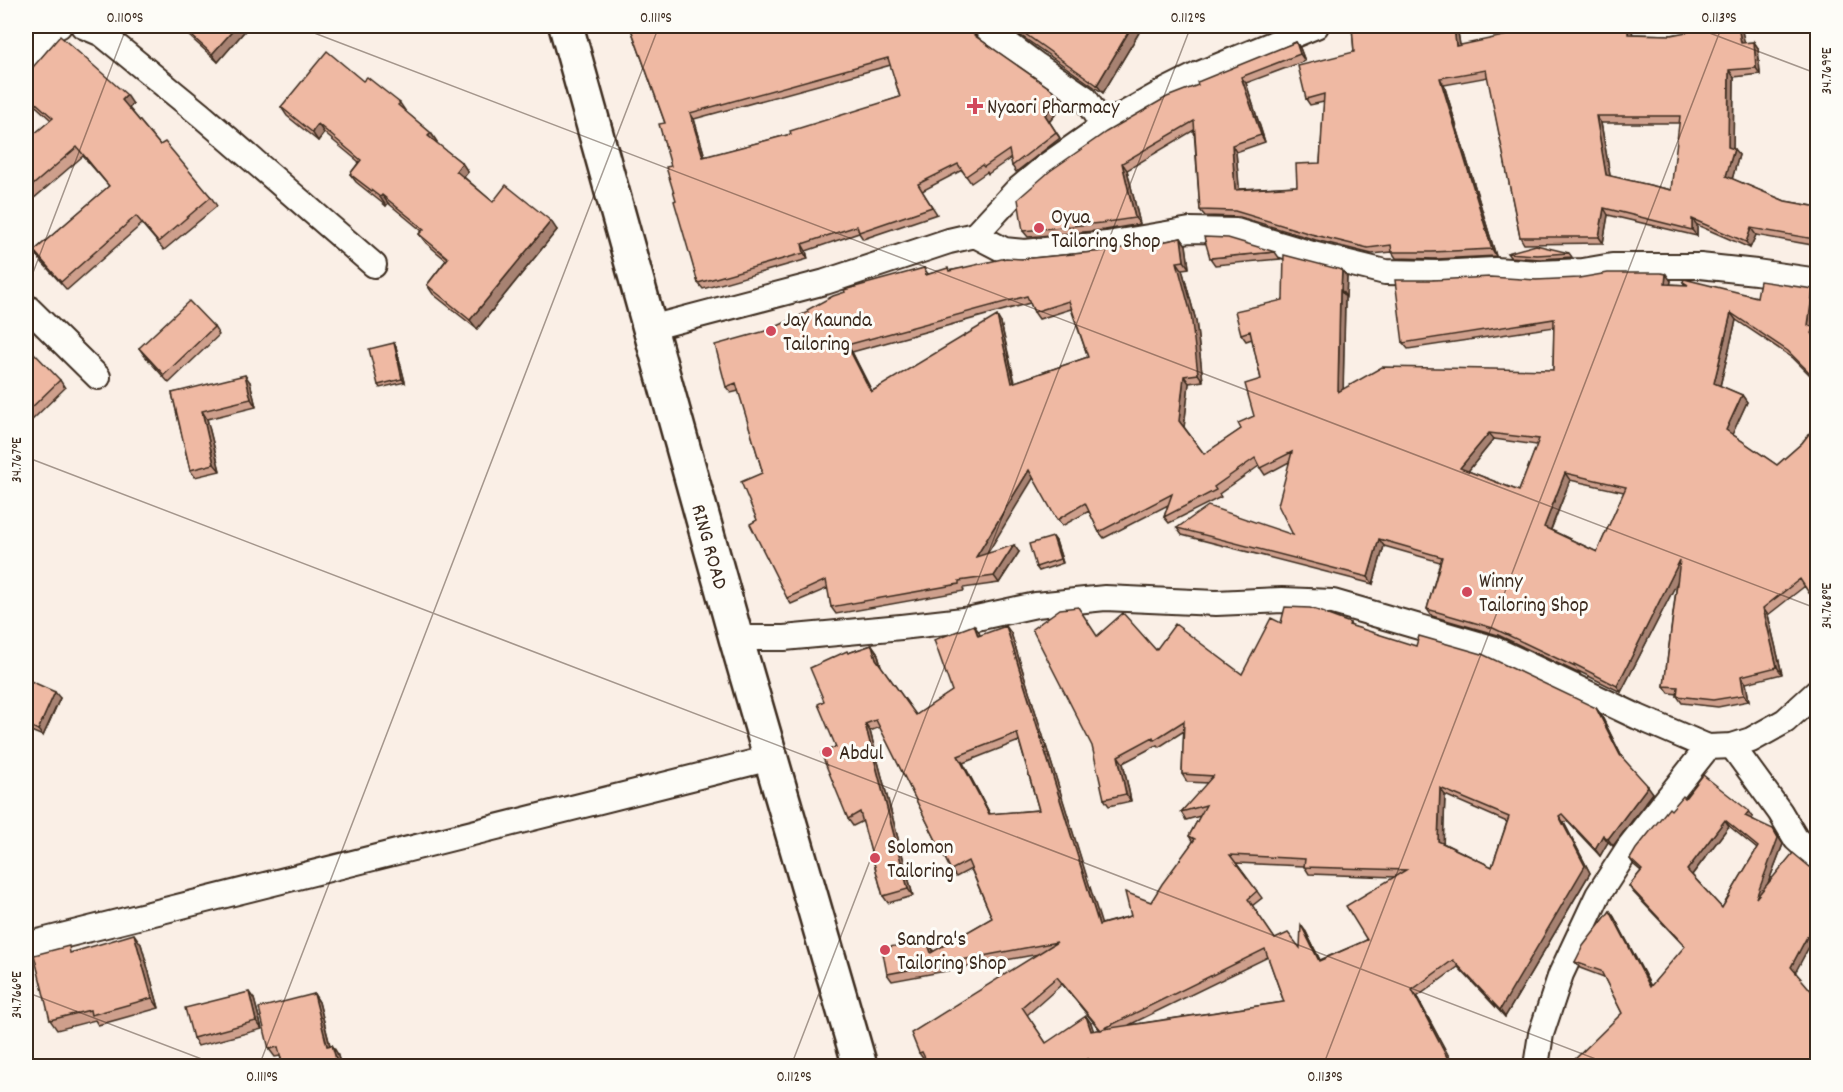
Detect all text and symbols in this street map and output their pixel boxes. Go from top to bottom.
text: 0.110°S [107,8,143,30]
text: 0.111°S [640,8,672,30]
text: 0.112°S [1170,8,1206,30]
text: 0.113°S [1701,8,1737,30]
text: 34.769°E [1817,47,1839,94]
place label: Nyaori Pharmacy [987,94,1120,124]
marker: Nyaori Pharmacy [968,99,982,113]
place label: Oyua Tailoring Shop [1051,204,1161,258]
marker: Oyua Tailoring Shop [1032,221,1046,235]
place label: Jay Kaunda Tailoring [783,307,873,361]
marker: Jay Kaunda Tailoring [764,324,778,338]
text: 34.767°E [7,437,29,483]
street label: RING ROAD [682,501,734,593]
place label: Winny Tailoring Shop [1479,568,1589,622]
text: 34.768°E [1817,583,1839,629]
marker: Winny Tailoring Shop [1460,585,1474,599]
place label: Abdul [839,740,883,770]
marker: Abdul [820,745,834,759]
place label: Solomon Tailoring [887,834,954,888]
marker: Solomon Tailoring [868,851,882,865]
place label: Sandra's Tailoring Shop [897,926,1007,980]
marker: Sandra's Tailoring Shop [878,943,892,957]
text: 34.766°E [7,971,29,1019]
text: 0.111°S [246,1067,278,1089]
text: 0.112°S [776,1067,812,1089]
text: 0.113°S [1307,1067,1343,1089]

